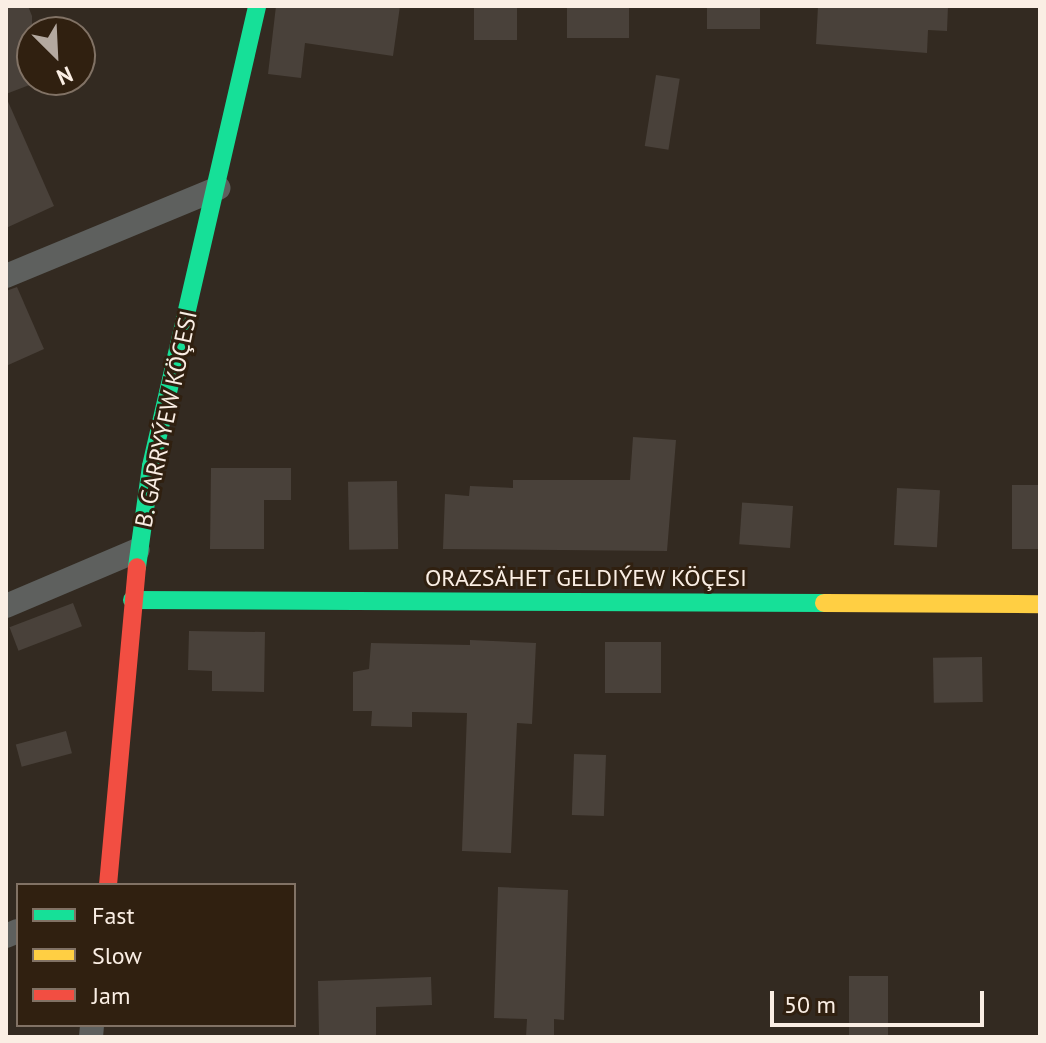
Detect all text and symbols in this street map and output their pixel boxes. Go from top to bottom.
north arrow [16,16,96,96]
text: N [53,60,77,92]
street label: B. GARRYÝEW KÖÇESI [129,307,203,531]
street label: ORAZSÄHET GELDIÝEW KÖÇESI [424,564,748,592]
legend [16,883,296,1027]
text: Fast [92,900,135,931]
text: Slow [92,940,142,971]
scale bar [774,975,988,1025]
text: Jam [92,980,130,1011]
text: 50 m [784,989,836,1020]

